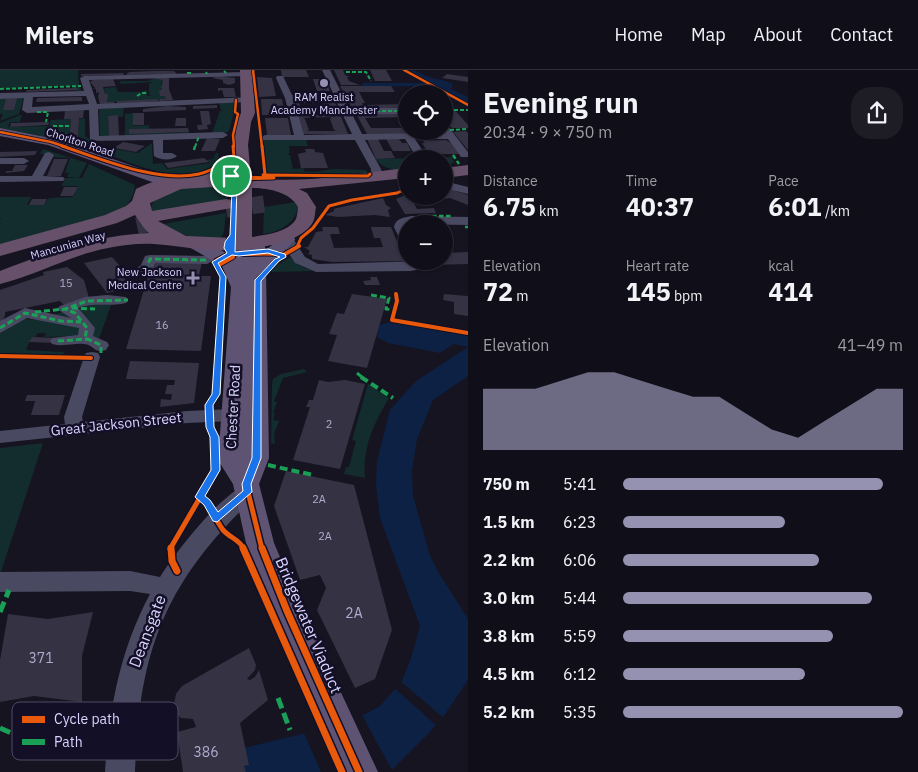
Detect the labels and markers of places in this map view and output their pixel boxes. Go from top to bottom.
marker: RAM Realist Academy Manchester [318,77,330,89]
place label: RAM Realist Academy Manchester [271,90,377,117]
pin [210,155,252,197]
place label: New Jackson Medical Centre [108,265,182,292]
marker: New Jackson Medical Centre [186,271,200,285]

